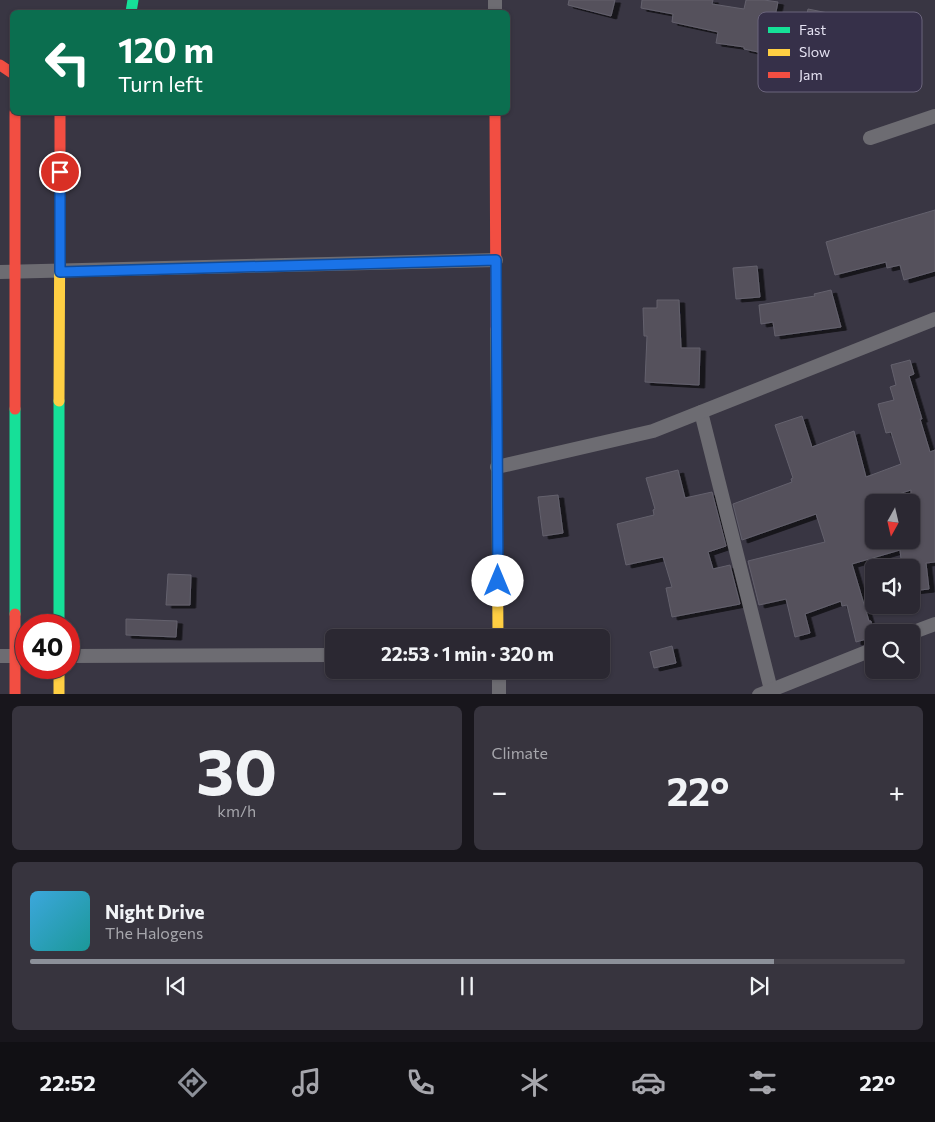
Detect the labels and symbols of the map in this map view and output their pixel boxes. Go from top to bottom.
legend [758,12,922,92]
text: Fast [799,21,826,38]
text: Slow [799,43,830,60]
text: Jam [799,66,823,83]
pin [39,151,81,193]
north arrow [865,494,920,549]
position arrow [471,554,523,606]
speed limit sign: 40 [15,614,80,679]

